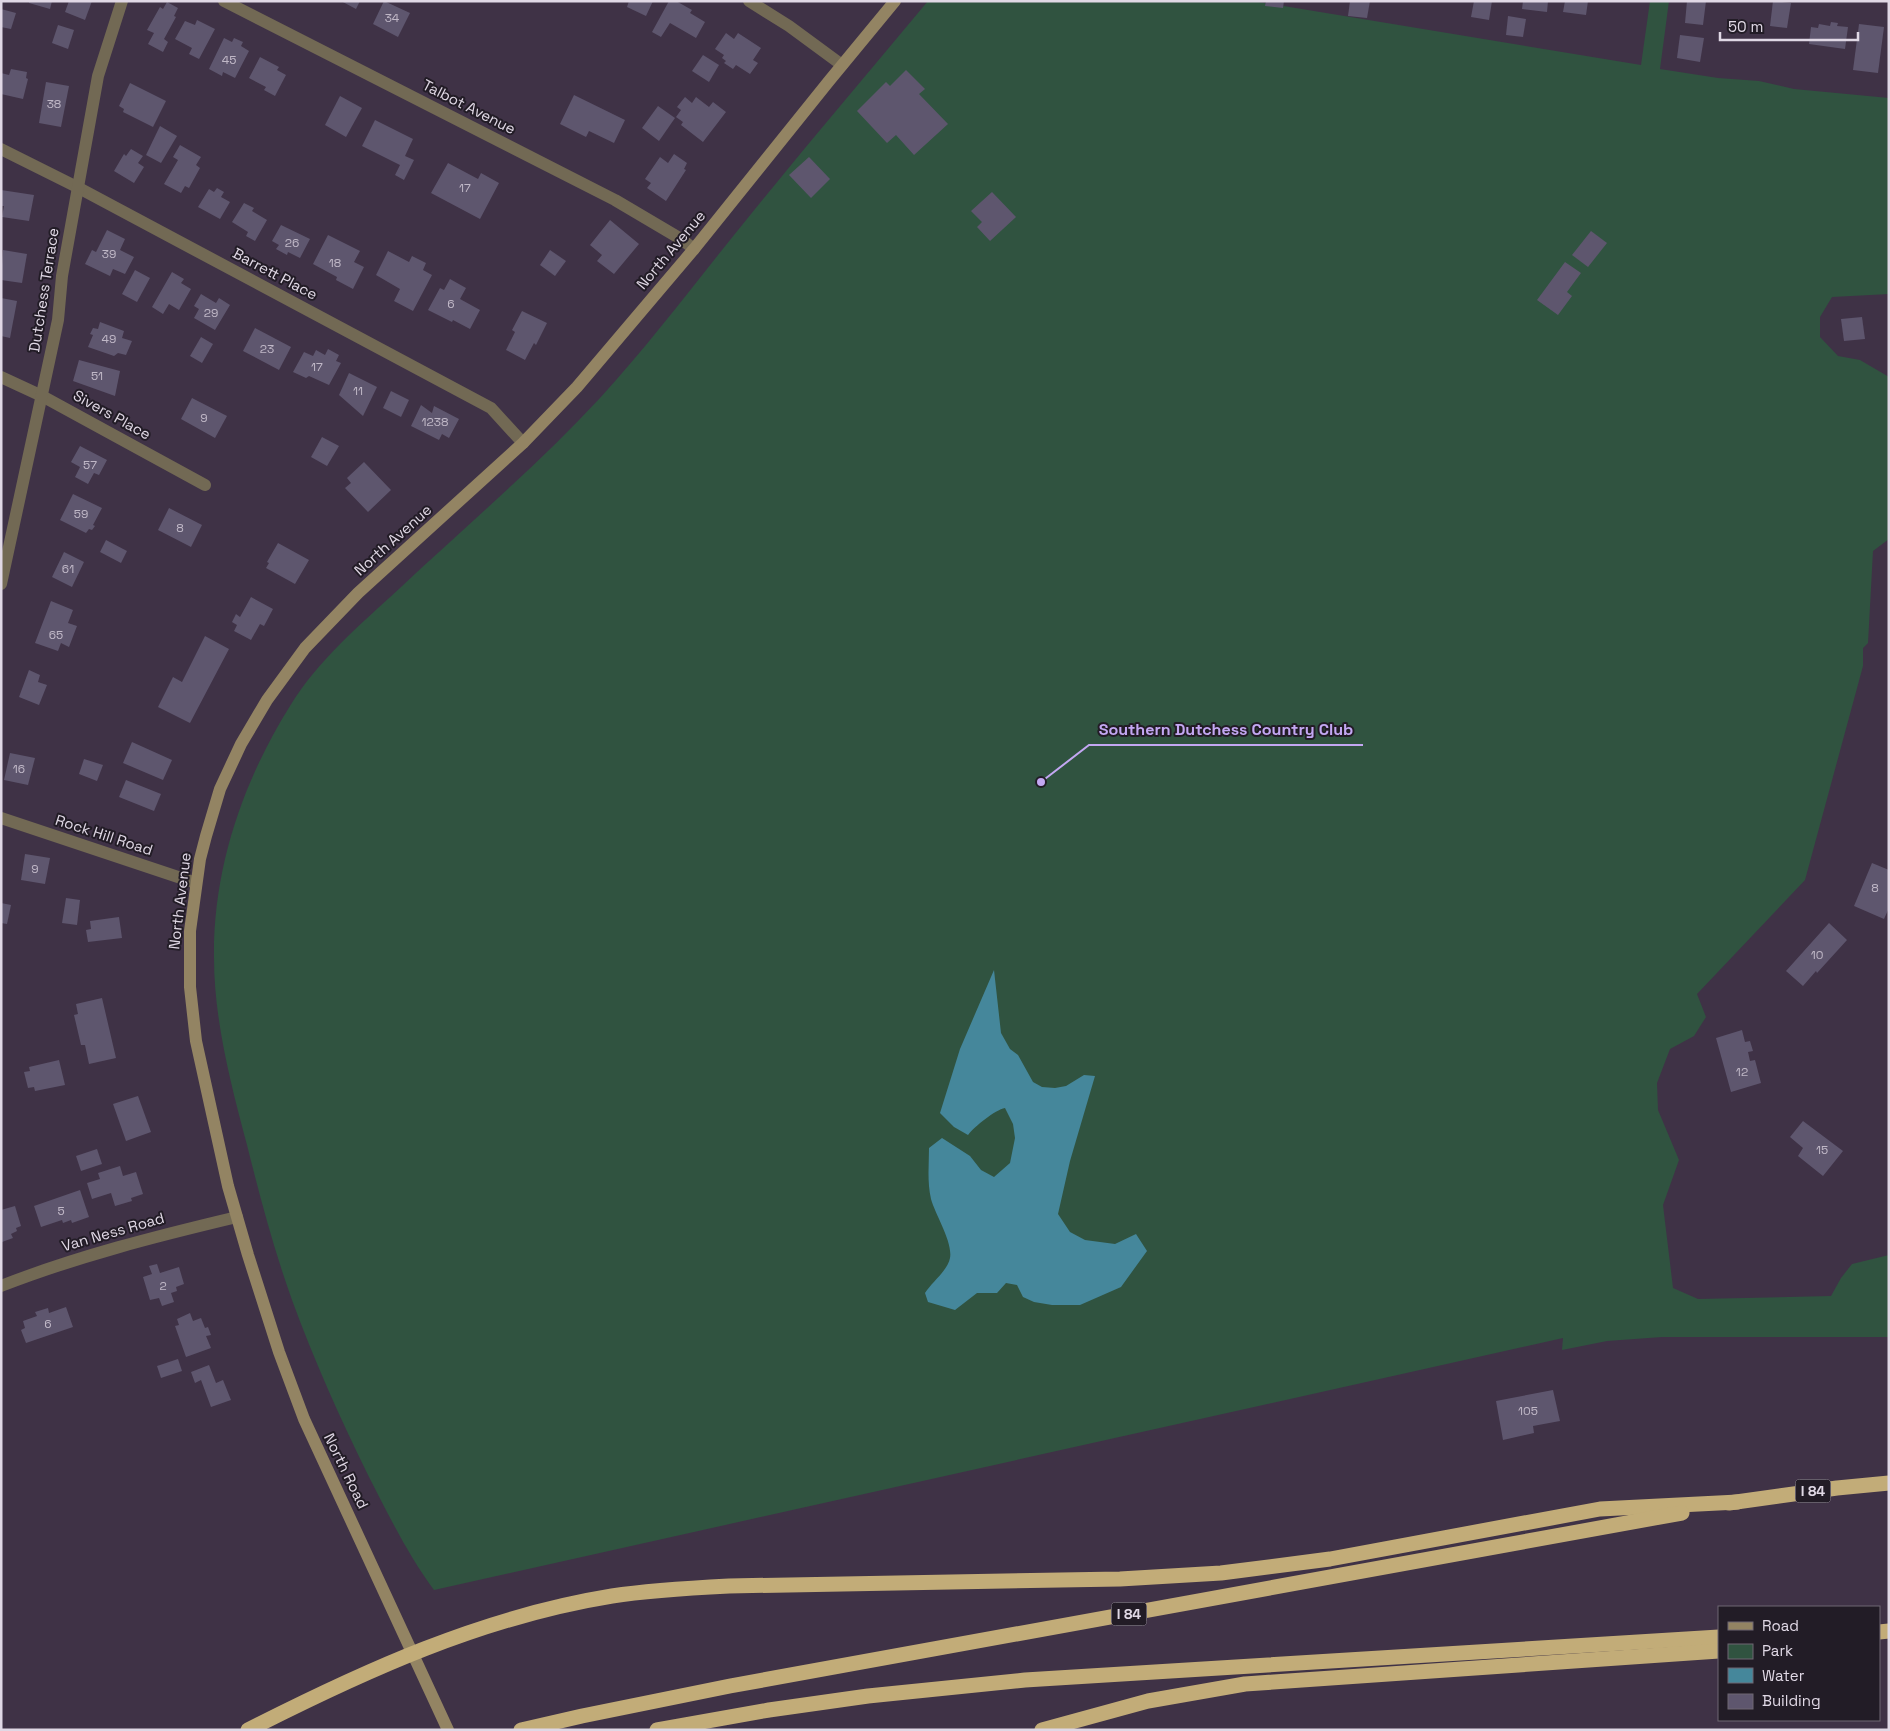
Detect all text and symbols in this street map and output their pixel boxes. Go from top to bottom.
house number: 34 [385,10,400,26]
scale bar [1720,10,1858,42]
text: 50 m [1728,17,1763,36]
house number: 45 [222,52,236,68]
street label: Talbot Avenue [419,75,519,138]
house number: 38 [47,96,61,112]
house number: 17 [459,180,471,196]
street label: North Avenue [632,206,709,293]
street label: Dutchess Terrace [24,226,63,353]
house number: 26 [285,235,299,251]
street label: Barrett Place [230,243,321,304]
house number: 39 [102,246,116,262]
house number: 18 [329,255,341,271]
house number: 6 [447,296,455,312]
house number: 29 [204,305,218,321]
house number: 49 [102,331,116,347]
house number: 23 [260,341,274,357]
house number: 17 [311,359,323,375]
house number: 51 [91,368,103,384]
house number: 11 [353,383,363,399]
street label: Sivers Place [70,385,154,444]
house number: 9 [200,410,208,426]
house number: 1238 [422,414,448,430]
house number: 57 [83,457,97,473]
street label: North Avenue [350,500,435,579]
house number: 59 [74,506,88,522]
house number: 8 [176,520,184,536]
house number: 61 [62,561,74,577]
house number: 65 [49,627,63,643]
callout: Southern Dutchess Country Club [1089,714,1363,745]
text: Southern Dutchess Country Club [1099,719,1353,740]
house number: 16 [13,761,25,777]
street label: Rock Hill Road [53,810,155,859]
street label: North Avenue [164,851,195,951]
house number: 9 [31,861,39,877]
house number: 8 [1871,880,1879,896]
house number: 10 [1811,947,1823,963]
house number: 12 [1736,1064,1748,1080]
house number: 15 [1816,1142,1828,1158]
house number: 5 [57,1203,65,1219]
street label: Van Ness Road [59,1208,166,1255]
house number: 2 [159,1278,167,1294]
house number: 6 [44,1316,52,1332]
house number: 105 [1518,1403,1538,1419]
street label: North Road [320,1430,373,1512]
road number: I 84 [1796,1480,1830,1502]
road number: I 84 [1112,1602,1146,1626]
legend [1718,1606,1880,1721]
text: Road [1762,1616,1799,1635]
text: Park [1762,1641,1793,1660]
text: Water [1762,1666,1805,1685]
text: Building [1762,1691,1821,1710]

